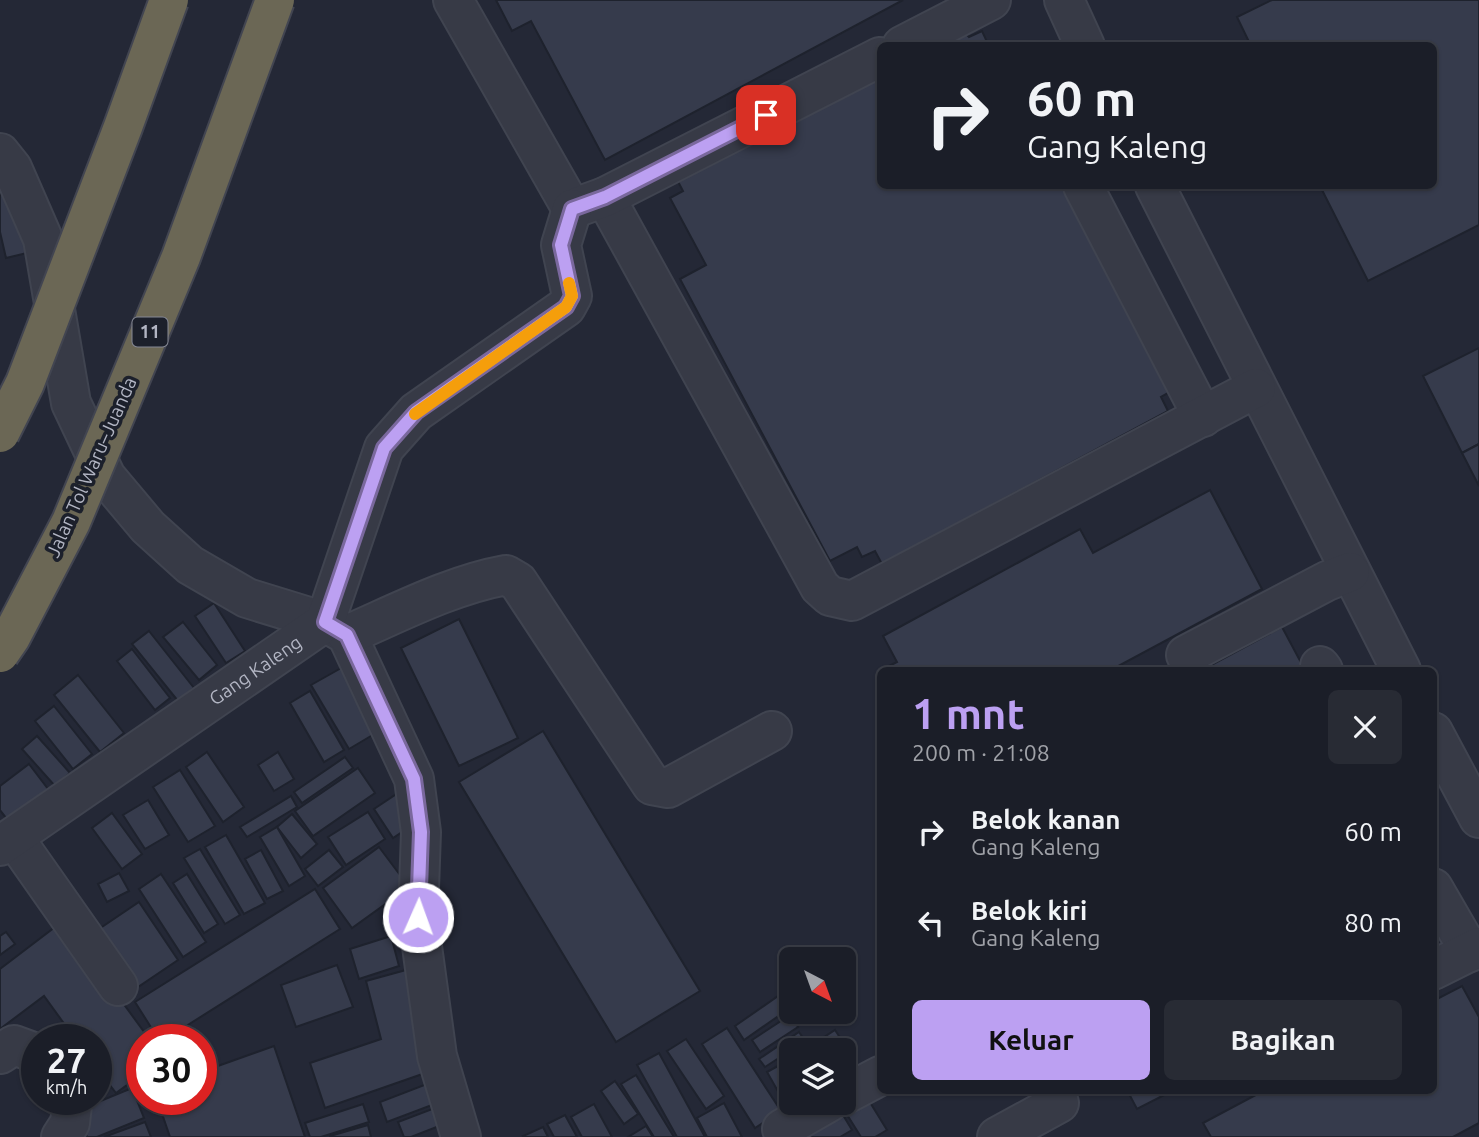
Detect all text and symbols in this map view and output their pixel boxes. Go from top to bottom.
icon: right [912,70,1003,161]
text: 60 m [1027,70,1136,125]
pin [736,85,796,145]
icon: arrive [747,96,785,134]
text: Gang Kaleng [1027,128,1207,164]
road number: 11 [132,318,168,346]
street label: Jalan Tol Waru–Juanda [41,373,141,561]
street label: Gang Kaleng [205,631,306,710]
text: 1 mnt [912,690,1025,737]
button: close [1328,690,1402,764]
text: 200 m · 21:08 [912,740,1050,765]
text: Belok kanan [971,805,1121,834]
icon: right [912,813,950,851]
text: 60 m [1344,817,1402,846]
text: Gang Kaleng [971,834,1101,859]
position arrow [381,880,455,954]
text: Belok kiri [971,896,1087,925]
icon: left [912,904,950,942]
text: 80 m [1344,908,1402,937]
text: Gang Kaleng [971,925,1101,950]
north arrow [779,947,856,1024]
map controls [779,947,856,1115]
button: Keluar [912,1000,1150,1080]
button: Bagikan [1164,1000,1402,1080]
speed limit sign: 30 [126,1024,217,1115]
button: layers [779,1038,856,1115]
text: 27 [47,1040,86,1080]
text: km/h [46,1077,87,1097]

